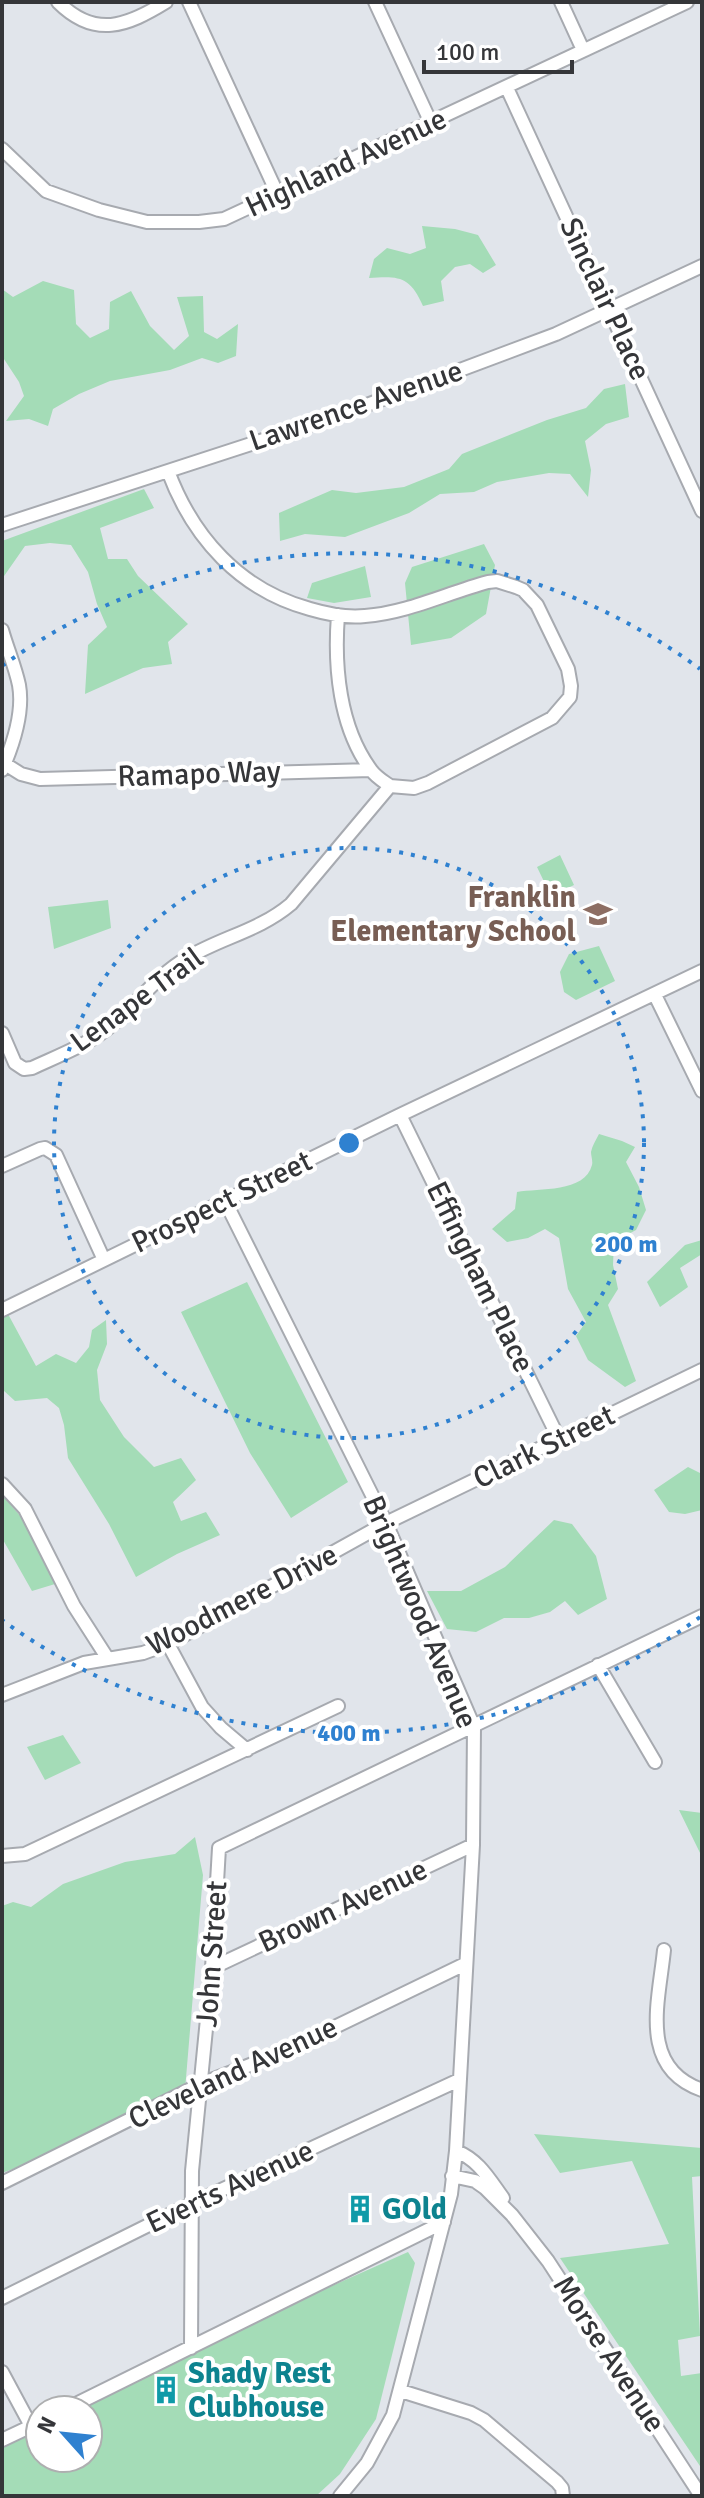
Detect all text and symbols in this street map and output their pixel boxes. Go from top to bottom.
scale bar [424,24,572,74]
text: 100 m [436,37,499,67]
street label: Highland Avenue [240,100,452,226]
street label: Sinclair Place [551,212,659,386]
street label: Lawrence Avenue [244,352,468,460]
street label: Ramapo Way [117,753,281,795]
place label: Franklin Elementary School [330,879,576,950]
school or university icon: Franklin Elementary School [583,899,613,929]
street label: Lenape Trail [63,939,211,1061]
centre of rings [335,1129,363,1157]
street label: Prospect Street [126,1142,318,1262]
street label: Effingham Place [418,1176,542,1378]
text: 200 m [594,1229,658,1259]
street label: Clark Street [467,1397,621,1497]
street label: Brightwood Avenue [354,1490,486,1734]
street label: Woodmere Drive [140,1536,344,1664]
text: 400 m [317,1718,381,1748]
street label: Brown Avenue [253,1851,433,1961]
street label: John Street [188,1880,236,2028]
street label: Cleveland Avenue [123,2008,343,2138]
street label: Everts Avenue [140,2132,320,2242]
place label: GOld [382,2191,447,2228]
building icon: GOld [345,2194,375,2224]
street label: Morse Avenue [545,2269,673,2439]
place label: Shady Rest Clubhouse [188,2355,331,2426]
building icon: Shady Rest Clubhouse [151,2375,181,2405]
north arrow [24,2394,104,2474]
text: N [31,2412,62,2438]

